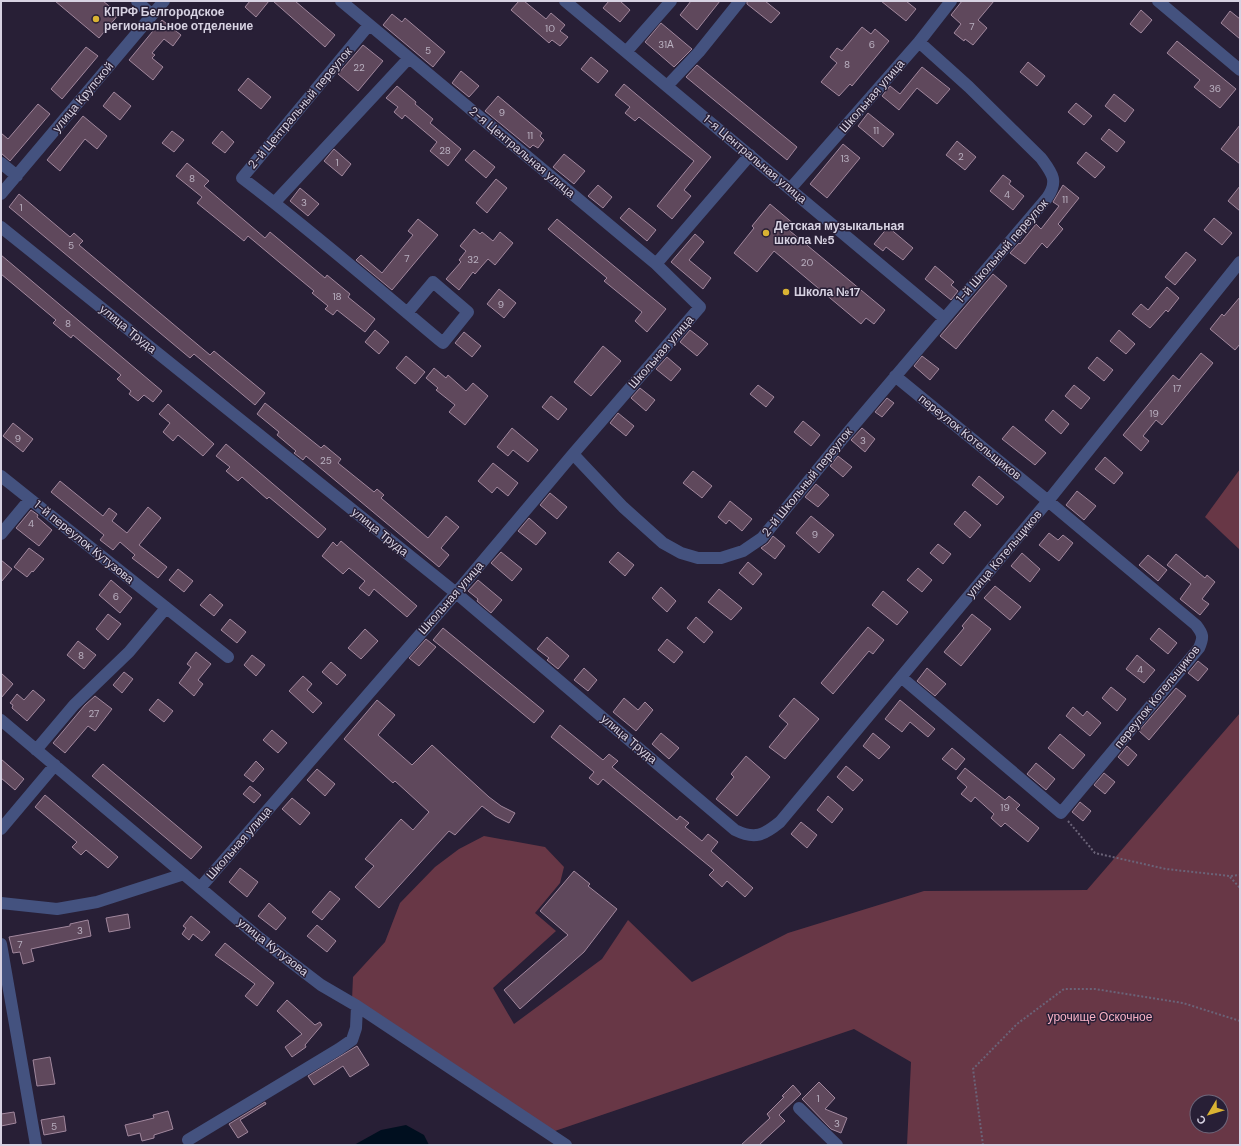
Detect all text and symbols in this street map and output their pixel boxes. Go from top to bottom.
place label: КПРФ Белгородское региональное отделение [104,4,254,34]
marker: КПРФ Белгородское региональное отделение [91,14,101,24]
house number: 7 [969,20,975,33]
house number: 10 [545,22,555,35]
house number: 31А [658,38,674,51]
house number: 6 [869,38,875,51]
street label: 2-й Центральный переулок [244,43,356,172]
house number: 5 [425,44,431,57]
street label: Школьная улица [836,56,908,136]
house number: 8 [844,58,850,71]
street label: улица Крупской [49,59,117,135]
house number: 22 [353,61,365,74]
house number: 36 [1209,82,1221,95]
street label: 2-я Центральная улица [466,103,578,201]
house number: 9 [499,106,505,119]
street label: 1-я Центральная улица [700,111,810,207]
house number: 11 [873,124,879,137]
house number: 11 [527,129,533,142]
house number: 28 [439,144,451,157]
house number: 2 [958,150,964,163]
house number: 13 [840,152,850,165]
house number: 1 [335,156,339,169]
house number: 8 [189,172,195,185]
house number: 4 [1004,188,1010,201]
house number: 11 [1062,193,1068,206]
street label: 1-й Школьный переулок [952,195,1052,306]
house number: 3 [301,196,307,209]
house number: 1 [19,201,23,214]
place label: Детская музыкальная школа №5 [774,218,904,248]
marker: Детская музыкальная школа №5 [761,228,771,238]
house number: 5 [68,239,74,252]
house number: 7 [404,252,410,265]
house number: 32 [467,253,479,266]
house number: 20 [801,256,813,269]
place label: Школа №17 [794,284,861,300]
marker: Школа №17 [781,287,791,297]
house number: 18 [332,290,342,303]
house number: 9 [498,298,504,311]
street label: улица Труда [96,301,160,357]
street label: Школьная улица [625,312,697,392]
house number: 8 [65,317,71,330]
house number: 17 [1173,382,1181,395]
street label: переулок Котельщиков [915,391,1025,483]
house number: 19 [1149,407,1159,420]
street label: 2-й Школьный переулок [758,424,856,540]
house number: 9 [15,432,21,445]
house number: 3 [860,434,866,447]
house number: 25 [320,454,332,467]
street label: 1-й переулок Кутузова [31,497,137,587]
street label: улица Труда [348,504,412,560]
street label: улица Котельщиков [963,507,1045,601]
house number: 4 [28,517,34,530]
house number: 9 [812,528,818,541]
street label: Школьная улица [415,558,487,638]
house number: 6 [113,590,119,603]
street label: переулок Котельщиков [1111,642,1203,752]
house number: 8 [78,649,84,662]
house number: 4 [1137,663,1143,676]
house number: 27 [89,707,99,720]
street label: улица Труда [598,711,661,767]
house number: 19 [1000,801,1010,814]
street label: Школьная улица [203,803,275,883]
street label: улица Кутузова [234,914,312,980]
house number: 3 [77,924,83,937]
house number: 7 [17,938,23,951]
park label: урочище Оскочное [1048,1009,1153,1025]
house number: 1 [816,1092,820,1105]
north arrow [1189,1094,1229,1134]
text: С [1193,1113,1209,1128]
house number: 3 [834,1117,840,1130]
house number: 5 [51,1120,57,1133]

